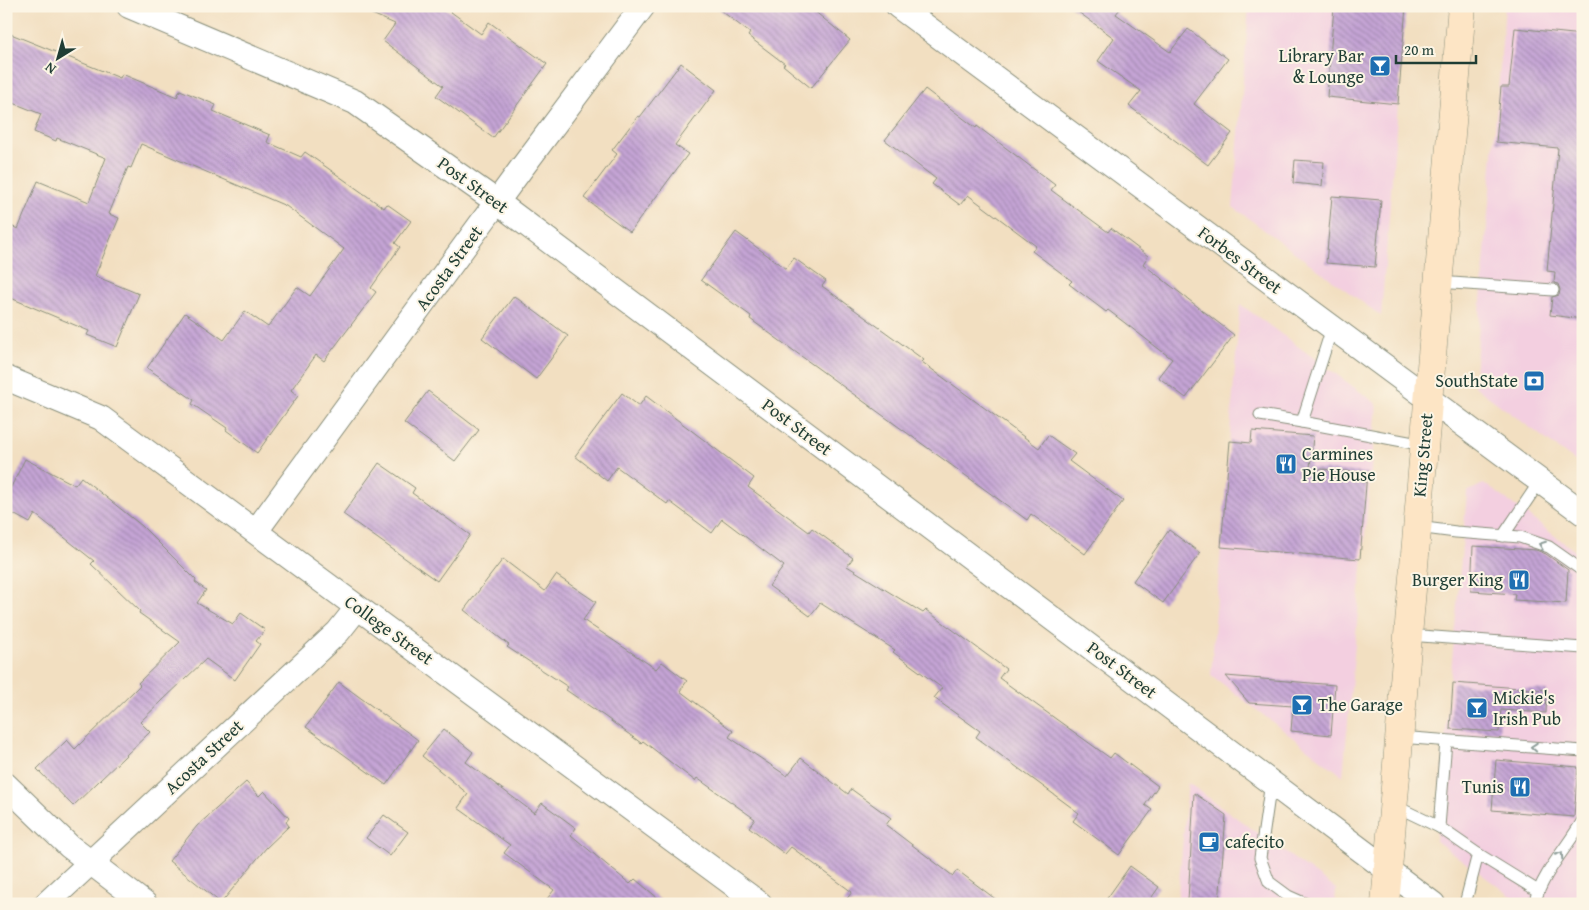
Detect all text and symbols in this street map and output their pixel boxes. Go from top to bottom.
north arrow [32,32,82,82]
scale bar [1396,32,1476,64]
text: 20 m [1404,39,1435,60]
place label: Library Bar & Lounge [1279,42,1365,90]
bar icon: Library Bar & Lounge [1368,54,1392,78]
text: N [40,57,60,79]
street label: Post Street [432,150,515,220]
street label: Acosta Street [408,219,489,316]
street label: Forbes Street [1193,219,1289,301]
place label: SouthState [1435,367,1518,394]
bank icon: SouthState [1522,369,1546,393]
street label: Post Street [756,391,839,462]
street label: King Street [1405,411,1440,498]
place label: Carmines Pie House [1302,440,1376,488]
restaurant icon: Carmines Pie House [1274,452,1298,476]
one-way arrow [1538,541,1547,551]
place label: Burger King [1412,566,1503,593]
restaurant icon: Burger King [1507,568,1531,592]
street label: College Street [339,588,440,672]
street label: Post Street [1081,634,1164,705]
place label: Mickie's Irish Pub [1493,684,1561,732]
place label: The Garage [1318,691,1403,718]
bar icon: The Garage [1290,693,1314,717]
bar icon: Mickie's Irish Pub [1465,696,1489,720]
street label: Acosta Street [158,712,250,800]
one-way arrow [1530,742,1538,753]
place label: Tunis [1462,773,1504,800]
restaurant icon: Tunis [1508,775,1532,799]
place label: cafecito [1225,828,1284,855]
cafe icon: cafecito [1197,830,1221,854]
one-way arrow [1553,851,1563,860]

